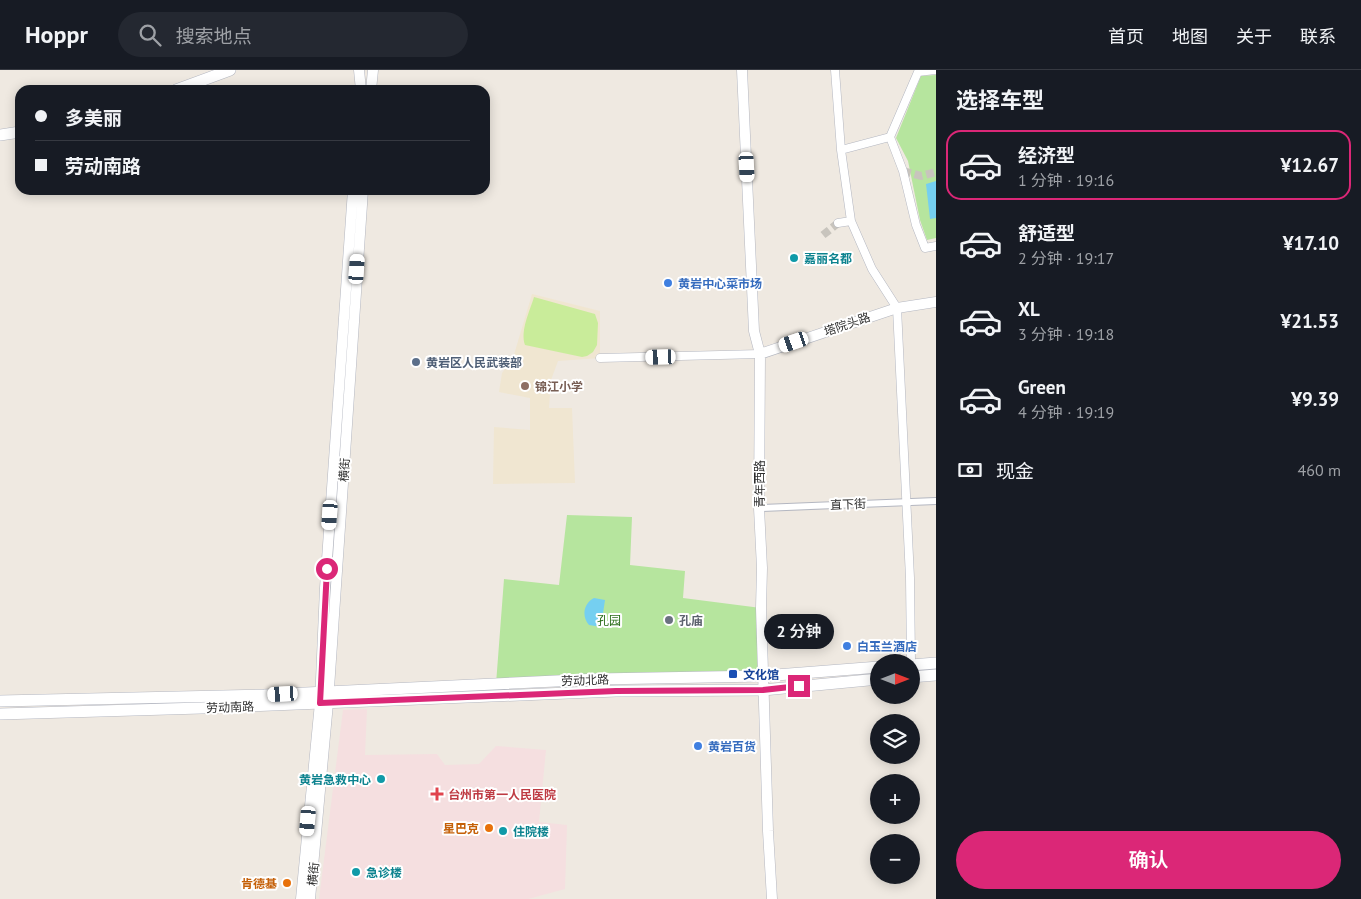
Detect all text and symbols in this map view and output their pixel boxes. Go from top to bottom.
search box [118,12,468,57]
text: Hoppr [25,19,88,50]
icon: search [136,21,164,49]
text: 搜索地点 [176,24,252,48]
text: 首页 [1108,25,1144,48]
text: 地图 [1172,25,1208,48]
text: 关于 [1236,25,1272,48]
text: 联系 [1300,25,1336,48]
text: 选择车型 [956,86,1044,114]
text: 多美丽 [65,106,122,130]
icon: car [958,143,1003,188]
text: 经济型 [1018,143,1075,167]
car [738,152,755,182]
text: ¥12.67 [1280,153,1339,177]
text: 劳动南路 [65,154,141,178]
text: 1 分钟 · 19:16 [1018,170,1114,190]
icon: car [958,221,1003,266]
text: 舒适型 [1018,221,1075,245]
text: ¥17.10 [1283,231,1339,255]
text: 2 分钟 · 19:17 [1018,248,1114,268]
place label: 嘉丽名都 [804,251,852,266]
marker: 嘉丽名都 [788,252,800,264]
car [348,254,365,284]
place label: 黄岩中心菜市场 [678,276,762,291]
marker: 黄岩中心菜市场 [662,277,674,289]
text: XL [1018,297,1040,321]
icon: car [958,299,1003,344]
street label: 塔院头路 [822,309,872,339]
text: ¥21.53 [1280,309,1339,333]
text: 3 分钟 · 19:18 [1018,324,1114,344]
car [777,330,810,354]
car [645,349,676,365]
place label: 黄岩区人民武装部 [426,355,522,370]
marker: 黄岩区人民武装部 [410,356,422,368]
text: Green [1018,375,1066,399]
icon: car [958,377,1003,422]
place label: 锦江小学 [535,379,583,394]
marker: 锦江小学 [519,380,531,392]
text: ¥9.39 [1291,387,1339,411]
text: 4 分钟 · 19:19 [1018,402,1114,422]
icon: cash [956,456,984,484]
street label: 横街 [336,457,352,483]
text: 现金 [996,459,1034,483]
street label: 青年西路 [752,460,767,508]
text: 460 m [1298,460,1341,480]
street label: 直下街 [830,496,866,512]
car [321,500,338,530]
route start [316,558,338,580]
park label: 孔园 [597,613,621,628]
place label: 孔庙 [679,613,703,628]
marker: 孔庙 [663,614,675,626]
callout: 2 分钟 [764,614,834,648]
text: 2 分钟 [776,621,822,641]
place label: 白玉兰酒店 [857,639,917,654]
marker: 白玉兰酒店 [841,640,853,652]
north arrow [870,654,920,704]
map controls [870,654,920,884]
place label: 文化馆 [743,667,779,682]
marker: 文化馆 [727,668,739,680]
street label: 劳动北路 [561,672,609,688]
route end [788,675,810,697]
car [267,686,298,702]
street label: 劳动南路 [206,699,254,715]
button: layers [870,714,920,764]
place label: 黄岩百货 [708,739,756,754]
marker: 黄岩百货 [692,740,704,752]
place label: 黄岩急救中心 [299,772,371,787]
marker: 黄岩急救中心 [375,773,387,785]
button: + [870,774,920,824]
marker: 台州市第一人民医院 [430,787,444,801]
place label: 台州市第一人民医院 [448,787,556,802]
car [299,805,316,837]
place label: 星巴克 [443,821,479,836]
marker: 星巴克 [483,822,495,834]
place label: 住院楼 [513,824,549,839]
marker: 住院楼 [497,825,509,837]
button: 确认 [956,831,1341,889]
button: − [870,834,920,884]
street label: 横街 [304,861,322,887]
place label: 急诊楼 [366,865,402,880]
marker: 急诊楼 [350,866,362,878]
place label: 肯德基 [241,876,277,891]
marker: 肯德基 [281,877,293,889]

